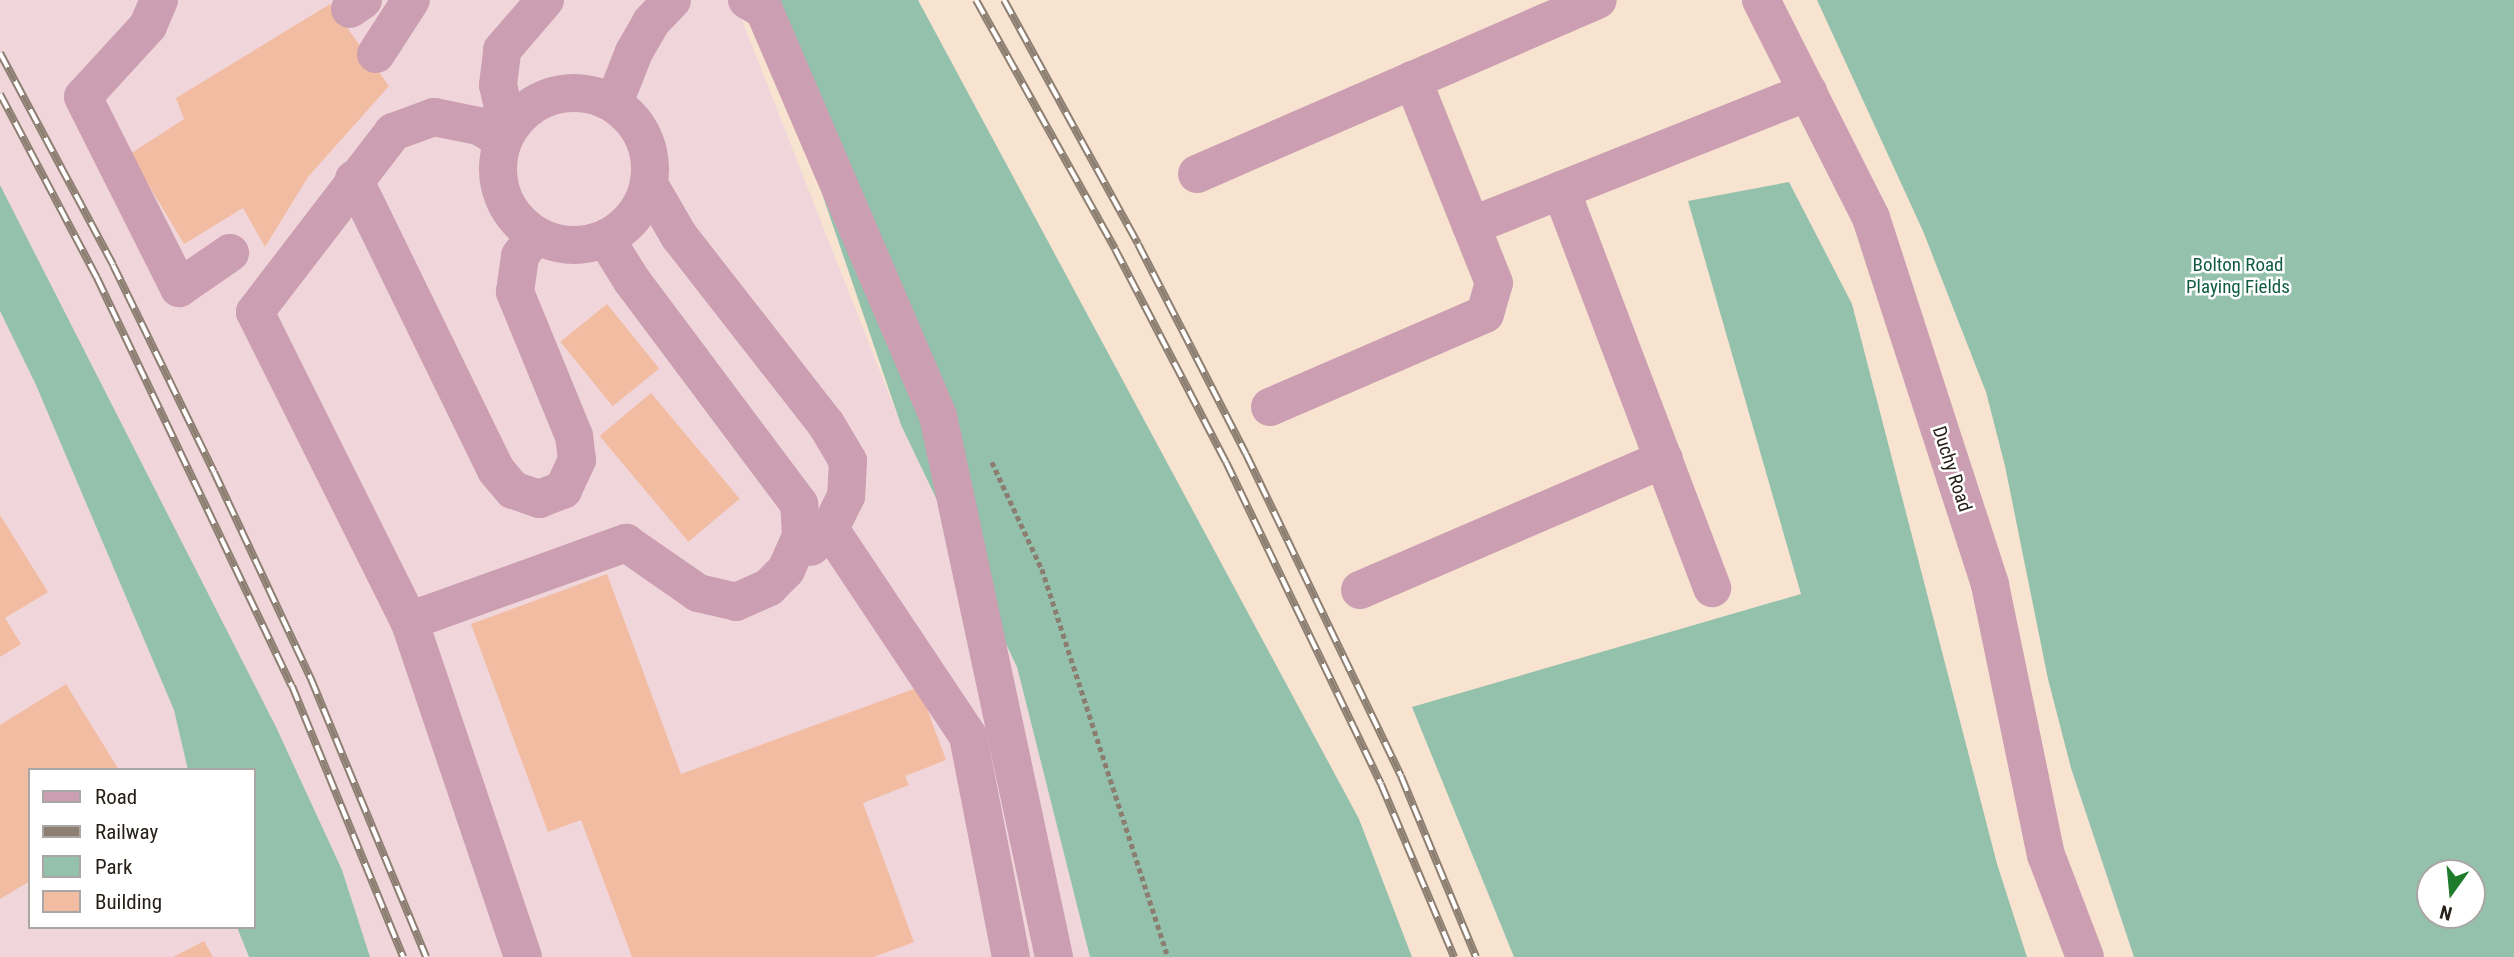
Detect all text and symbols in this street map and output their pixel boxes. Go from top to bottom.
park label: Bolton Road Playing Fields [2186,254,2290,298]
street label: Duchy Road [1927,423,1977,515]
legend [28,768,256,929]
text: Road [95,785,137,809]
text: Railway [95,820,158,844]
text: Park [95,855,132,879]
north arrow [2416,859,2486,929]
text: Building [95,890,162,914]
text: N [2437,900,2455,925]

